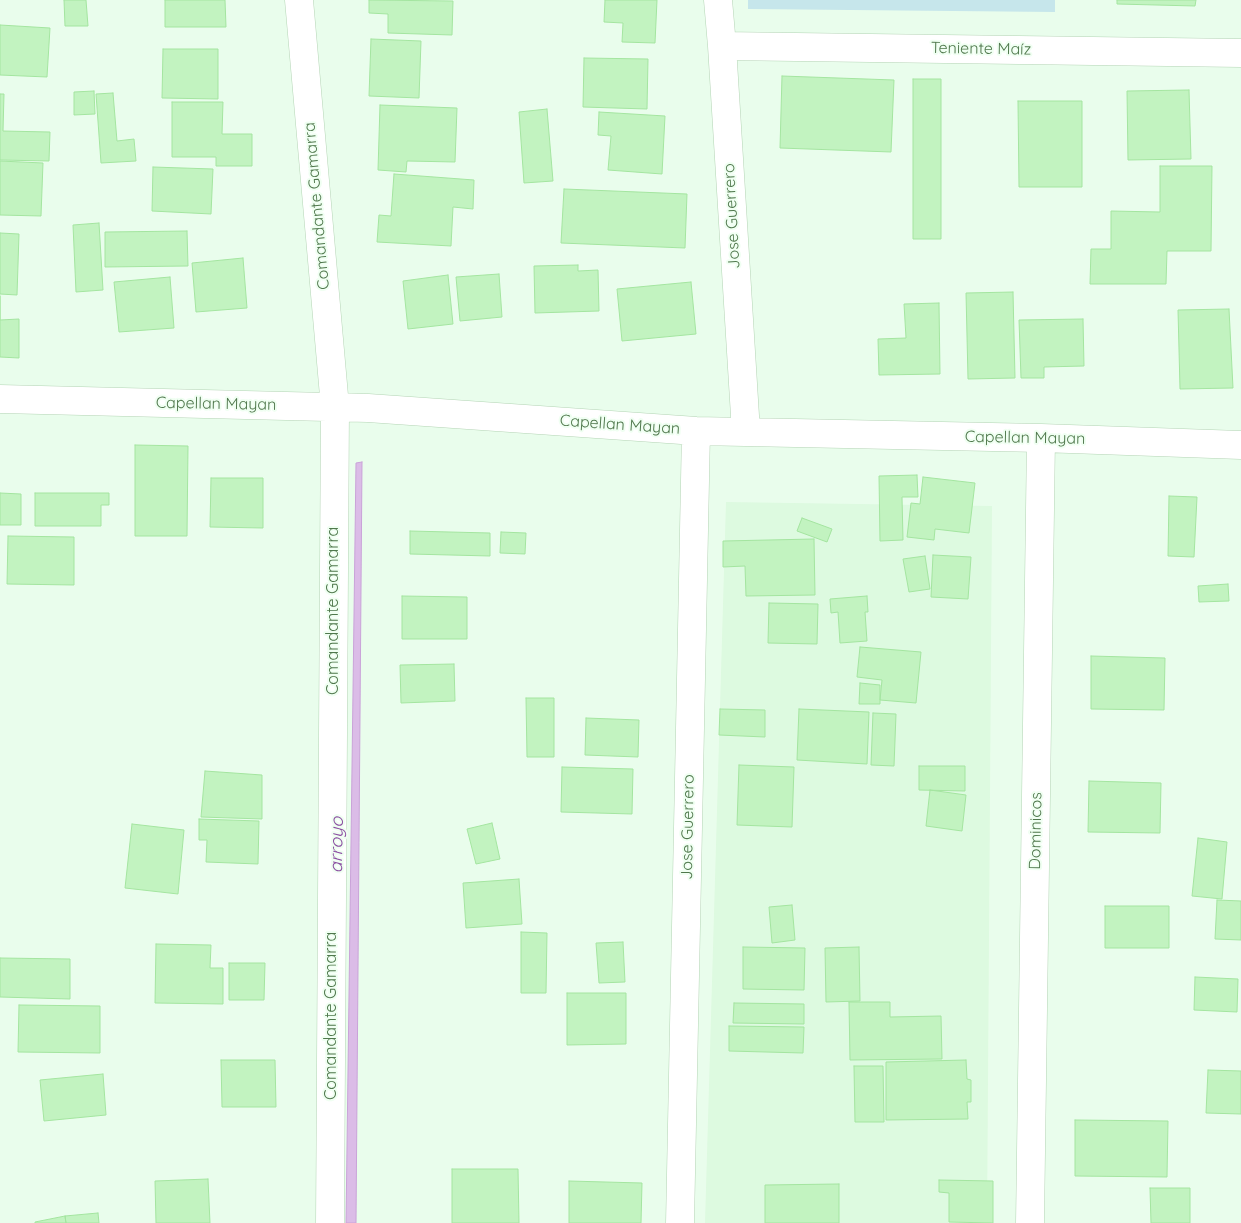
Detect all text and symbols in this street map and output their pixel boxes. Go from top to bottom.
street label: Teniente Maíz [931,39,1031,59]
street label: Comandante Gamarra [300,121,334,291]
street label: Jose Guerrero [720,163,744,269]
street label: Capellan Mayan [156,393,276,415]
street label: Capellan Mayan [559,411,681,439]
street label: Capellan Mayan [965,427,1085,449]
street label: Comandante Gamarra [323,527,343,695]
street label: Jose Guerrero [677,774,699,880]
street label: Dominicos [1026,792,1046,870]
water label: arroyo [326,817,348,873]
street label: Comandante Gamarra [321,932,341,1100]

